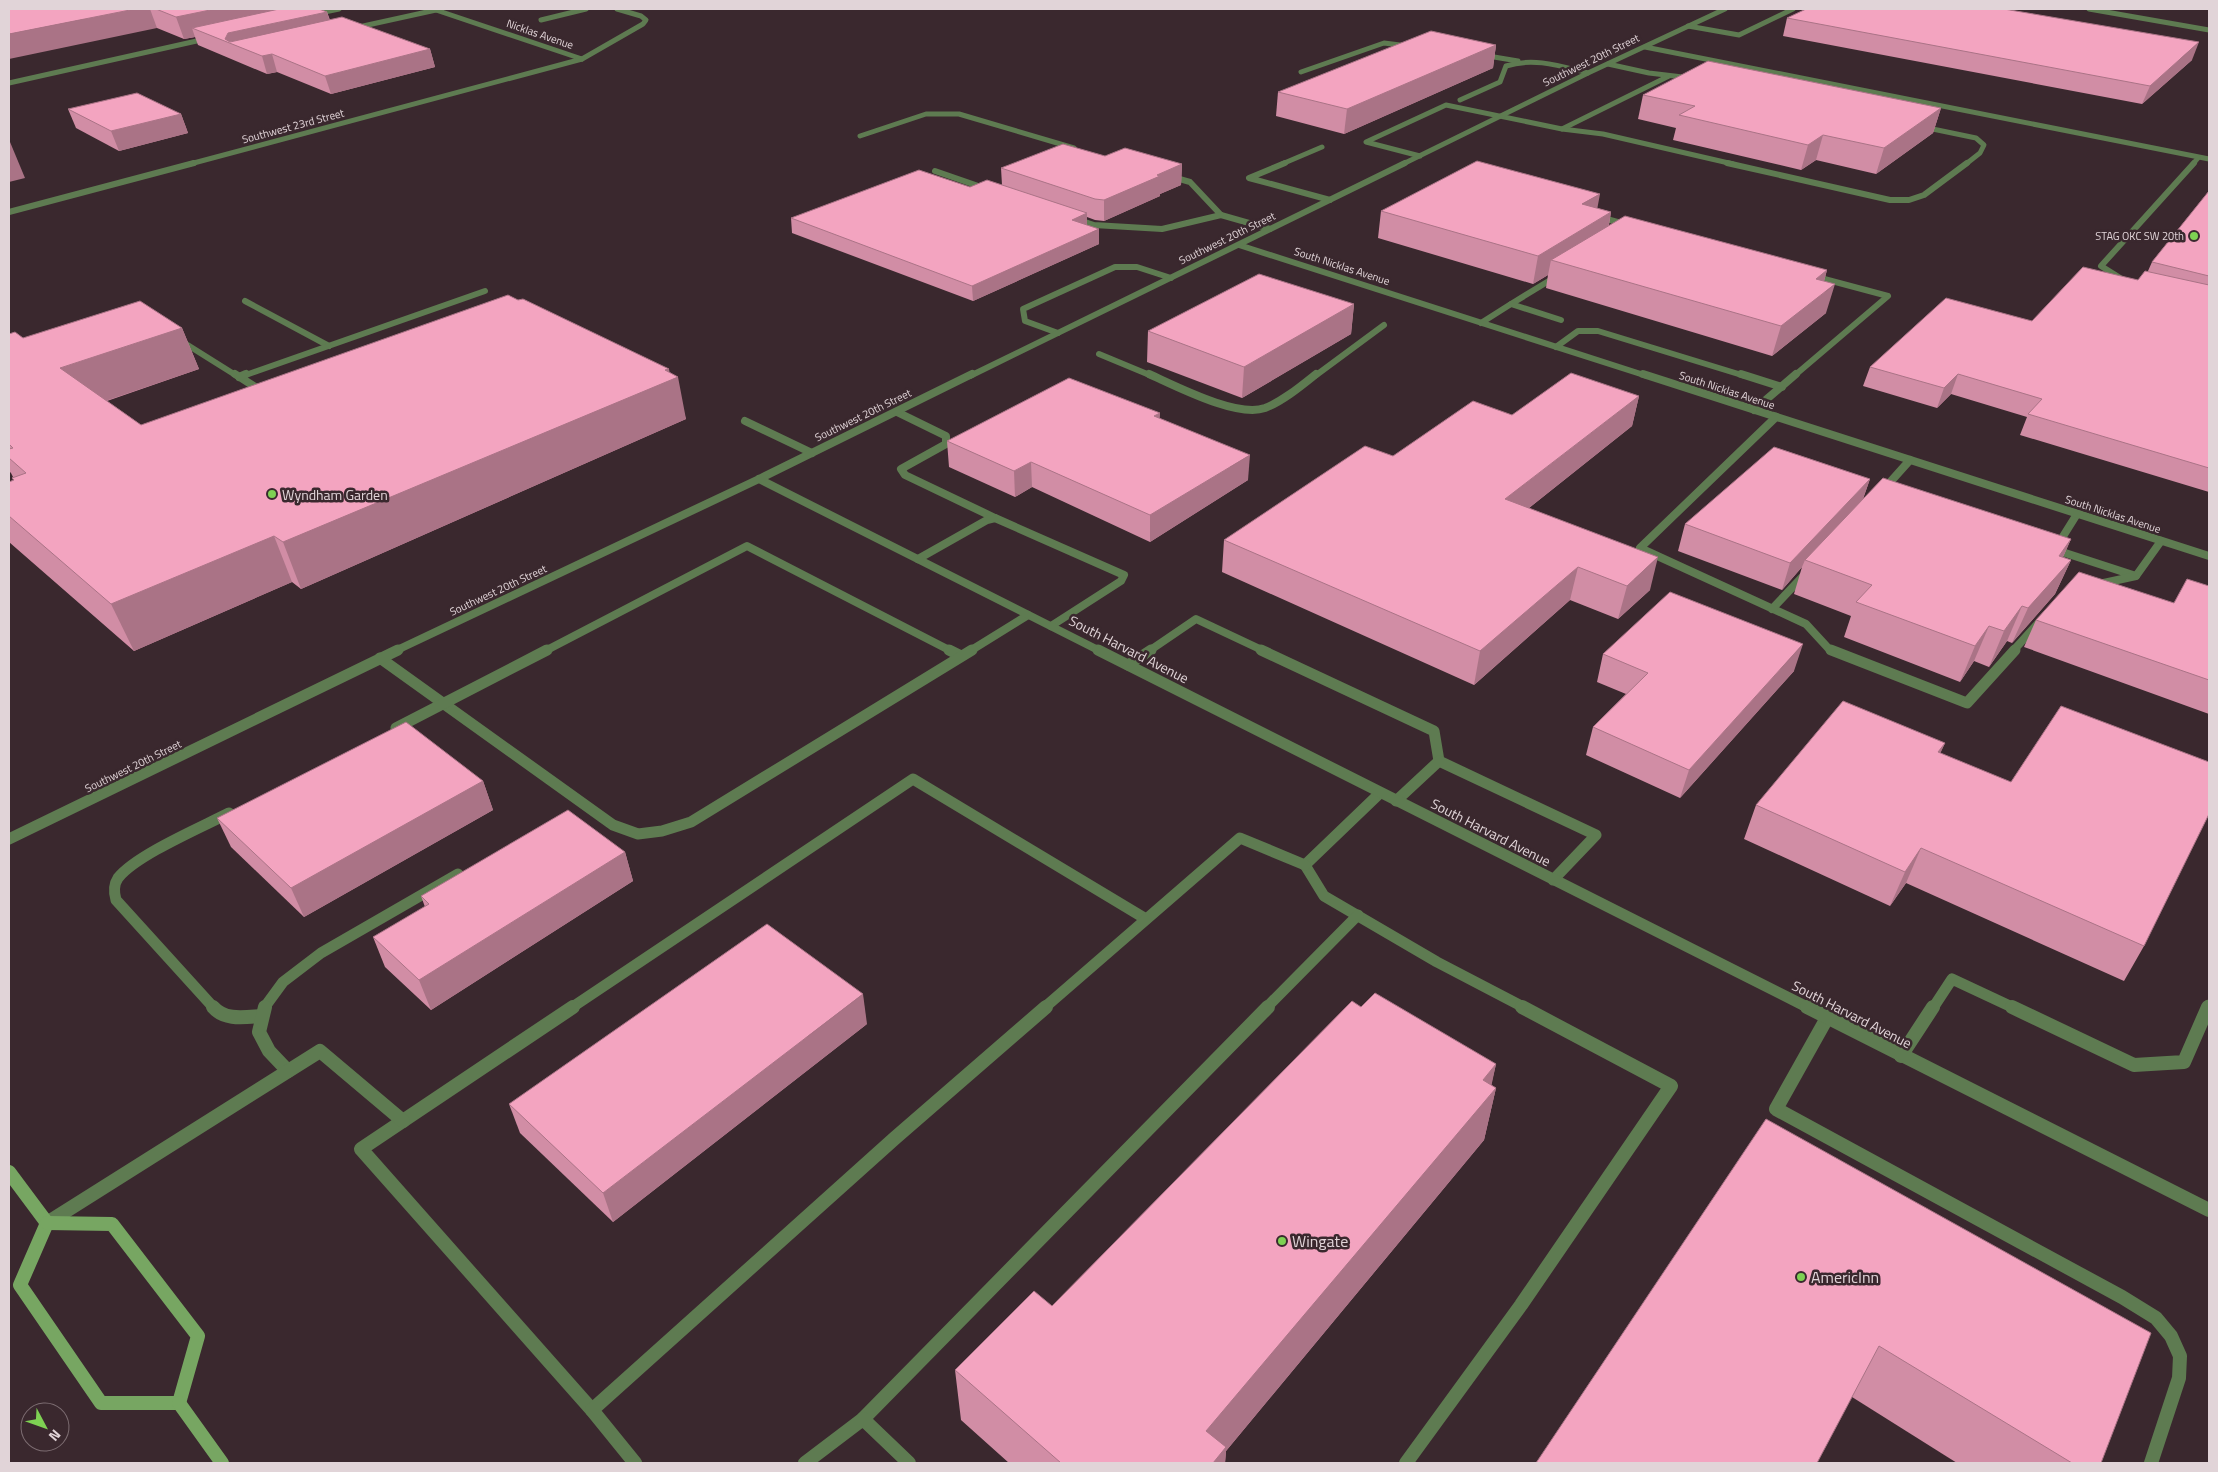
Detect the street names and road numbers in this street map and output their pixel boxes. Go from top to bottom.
street label: Nicklas Avenue [504,15,576,53]
street label: Southwest 20th Street [1540,30,1642,90]
street label: Southwest 23rd Street [240,105,346,147]
street label: Southwest 20th Street [1176,208,1278,268]
street label: South Nicklas Avenue [1292,243,1392,289]
street label: South Nicklas Avenue [1677,367,1777,413]
street label: Southwest 20th Street [812,385,914,445]
street label: South Nicklas Avenue [2063,491,2163,537]
street label: Southwest 20th Street [447,560,549,620]
street label: South Harvard Avenue [1066,610,1192,688]
street label: Southwest 20th Street [82,736,184,796]
street label: South Harvard Avenue [1428,793,1554,871]
street label: South Harvard Avenue [1789,975,1915,1053]

